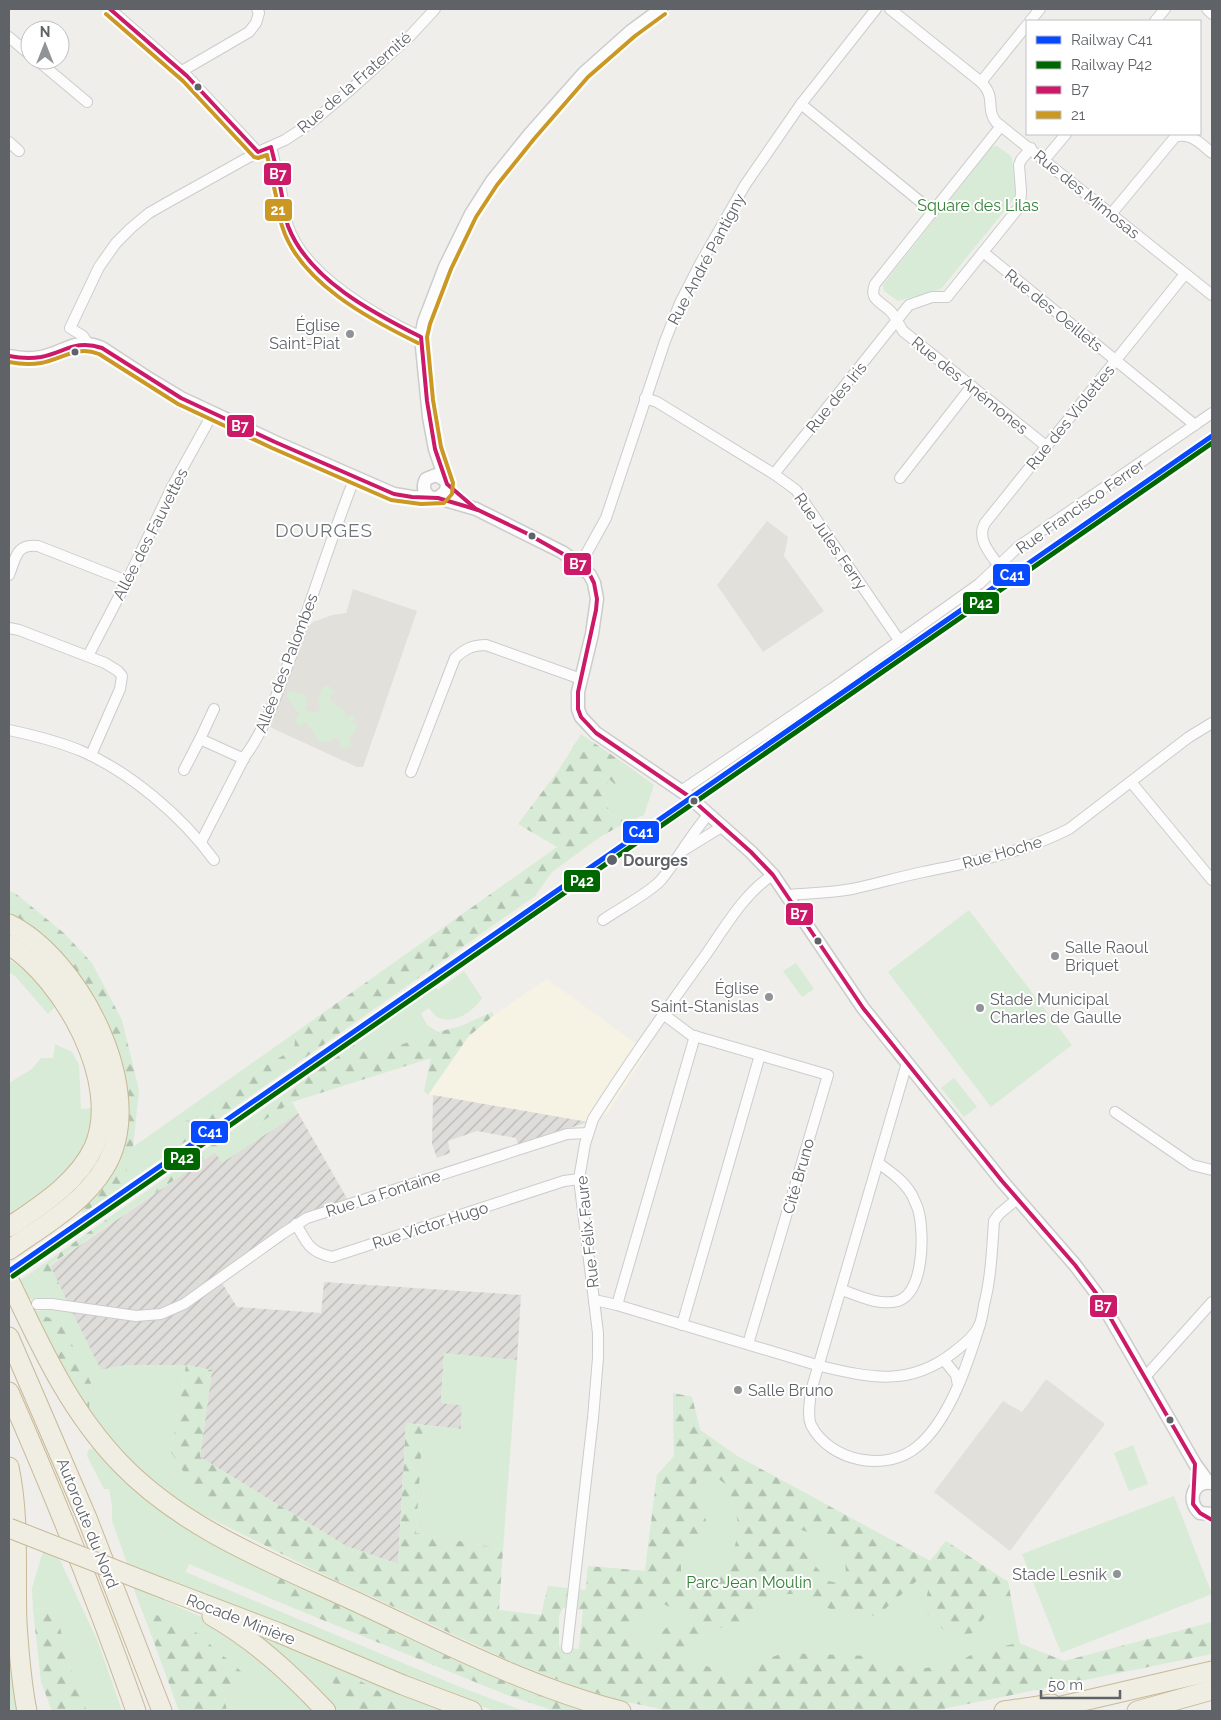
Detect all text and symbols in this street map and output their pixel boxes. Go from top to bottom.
north arrow [20,20,70,70]
legend [1026,20,1201,135]
text: N [40,24,50,40]
street label: Rue de la Fraternité [294,28,415,137]
text: Railway C41 [1071,31,1153,49]
text: Railway P42 [1071,56,1152,74]
text: B7 [1071,81,1089,99]
unlabelled marker [193,82,203,92]
text: 21 [1071,106,1086,124]
street label: Rue des Mimosas [1030,146,1144,243]
line badge: B7 [263,162,292,186]
text: B7 [269,166,287,182]
street label: Rue André Pantigny [664,190,749,328]
park label: Square des Lilas [917,196,1039,215]
line badge: 21 [264,198,293,222]
text: 21 [271,202,285,218]
street label: Rue des Oeillets [1001,265,1107,356]
place label: Église Saint-Piat [269,315,341,353]
marker: Église Saint-Piat [344,328,356,340]
street label: Rue des Anémones [908,333,1032,438]
unlabelled marker [70,347,80,357]
street label: Rue des Iris [802,358,871,436]
street label: Rue des Violettes [1022,361,1119,473]
line badge: B7 [226,414,255,438]
text: B7 [231,418,249,434]
street label: Rue Francisco Ferrer [1012,455,1148,558]
street label: Allée des Fauvettes [109,465,192,603]
street label: Rue Jules Ferry [790,489,871,594]
district label: DOURGES [275,519,373,541]
unlabelled marker [527,531,537,541]
line badge: B7 [563,552,592,576]
text: B7 [569,556,587,572]
line badge: C41 [992,563,1031,587]
text: C41 [1000,567,1024,583]
street label: Allée des Palombes [251,591,322,736]
line badge: P42 [962,591,1000,615]
text: P42 [969,595,993,611]
unlabelled marker [689,796,699,806]
line badge: C41 [622,820,660,844]
text: C41 [629,824,653,840]
street label: Rue Hoche [960,832,1044,873]
place label: Dourges [623,851,688,870]
marker: Dourges [605,853,619,867]
line badge: P42 [563,869,601,893]
text: P42 [570,873,594,889]
line badge: B7 [785,902,814,926]
text: B7 [790,906,808,922]
unlabelled marker [813,936,823,946]
place label: Salle Raoul Briquet [1065,938,1149,975]
marker: Salle Raoul Briquet [1049,950,1061,962]
place label: Église Saint-Stanislas [651,978,759,1016]
place label: Stade Municipal Charles de Gaulle [990,990,1121,1027]
marker: Église Saint-Stanislas [763,991,775,1003]
marker: Stade Municipal Charles de Gaulle [974,1002,986,1014]
line badge: C41 [190,1120,229,1144]
text: C41 [198,1124,222,1140]
street label: Cité Bruno [779,1136,818,1216]
line badge: P42 [163,1147,201,1171]
text: P42 [170,1150,194,1166]
street label: Rue La Fontaine [323,1166,443,1221]
street label: Rue Félix Faure [572,1175,603,1289]
street label: Rue Victor Hugo [370,1198,490,1253]
line badge: B7 [1089,1294,1118,1318]
text: B7 [1094,1298,1112,1314]
place label: Salle Bruno [748,1381,833,1400]
marker: Salle Bruno [732,1384,744,1396]
unlabelled marker [1165,1415,1175,1425]
street label: Autoroute du Nord [53,1455,122,1591]
place label: Stade Lesnik [1012,1565,1108,1584]
marker: Stade Lesnik [1111,1568,1123,1580]
park label: Parc Jean Moulin [686,1573,812,1592]
street label: Rocade Minière [184,1590,298,1649]
scale bar [1041,1668,1120,1700]
text: 50 m [1048,1676,1083,1694]

